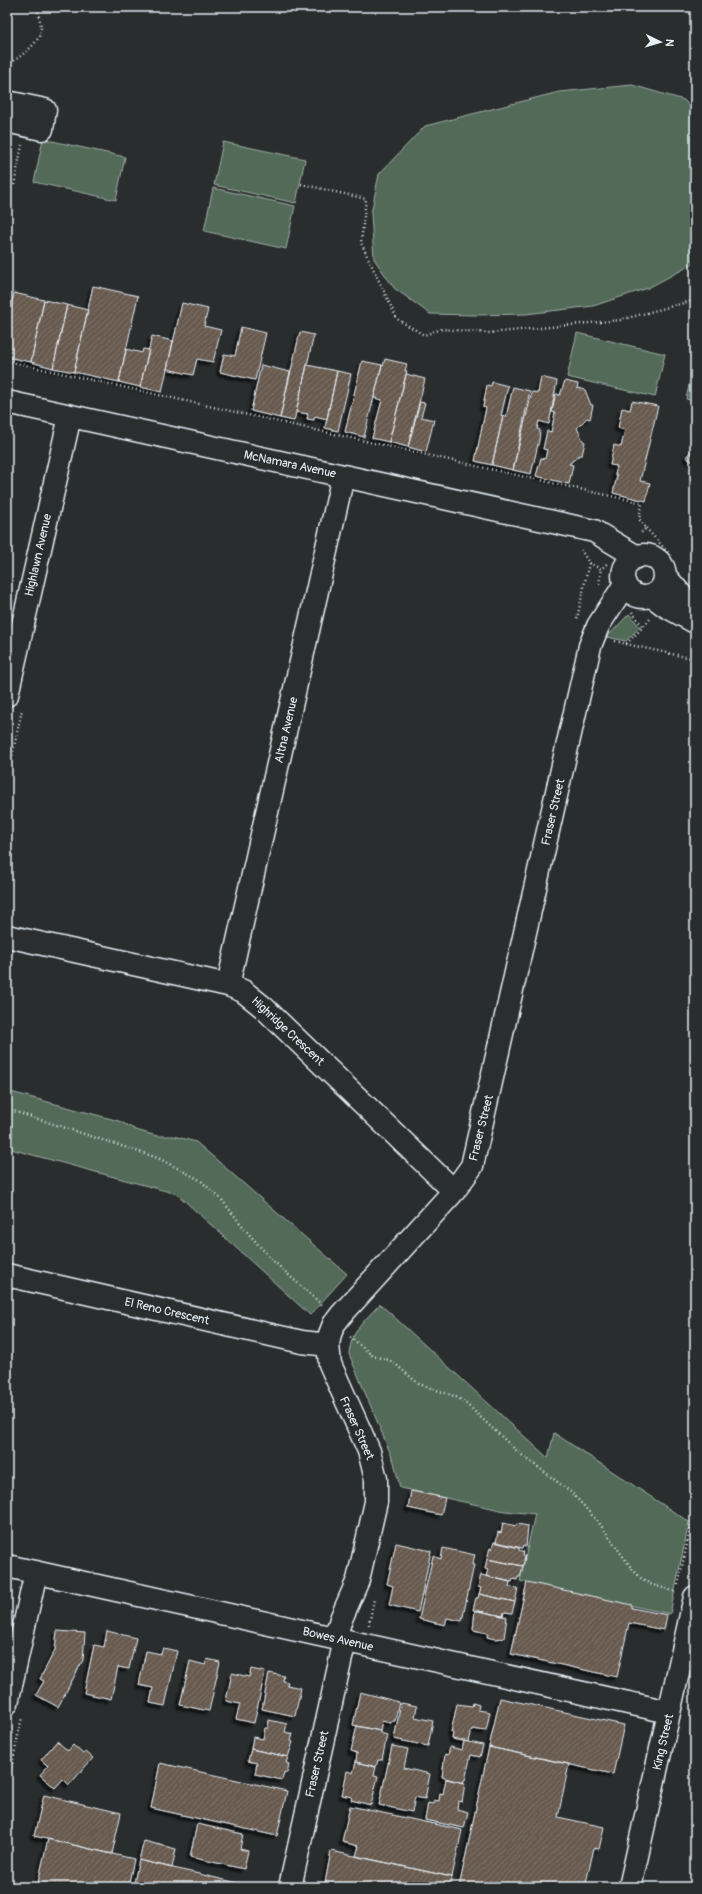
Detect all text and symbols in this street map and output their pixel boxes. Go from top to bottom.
north arrow [640,22,680,62]
text: N [663,39,676,48]
street label: McNamara Avenue [242,447,338,482]
street label: Highlawn Avenue [22,512,55,598]
street label: Altna Avenue [272,696,301,765]
street label: Fraser Street [539,777,568,847]
street label: Highridge Crescent [248,994,327,1069]
street label: Fraser Street [466,1093,497,1163]
street label: El Reno Crescent [123,1294,211,1329]
street label: Fraser Street [336,1394,377,1462]
street label: Bowes Avenue [301,1624,375,1655]
street label: King Street [650,1712,677,1772]
street label: Fraser Street [303,1729,332,1799]

